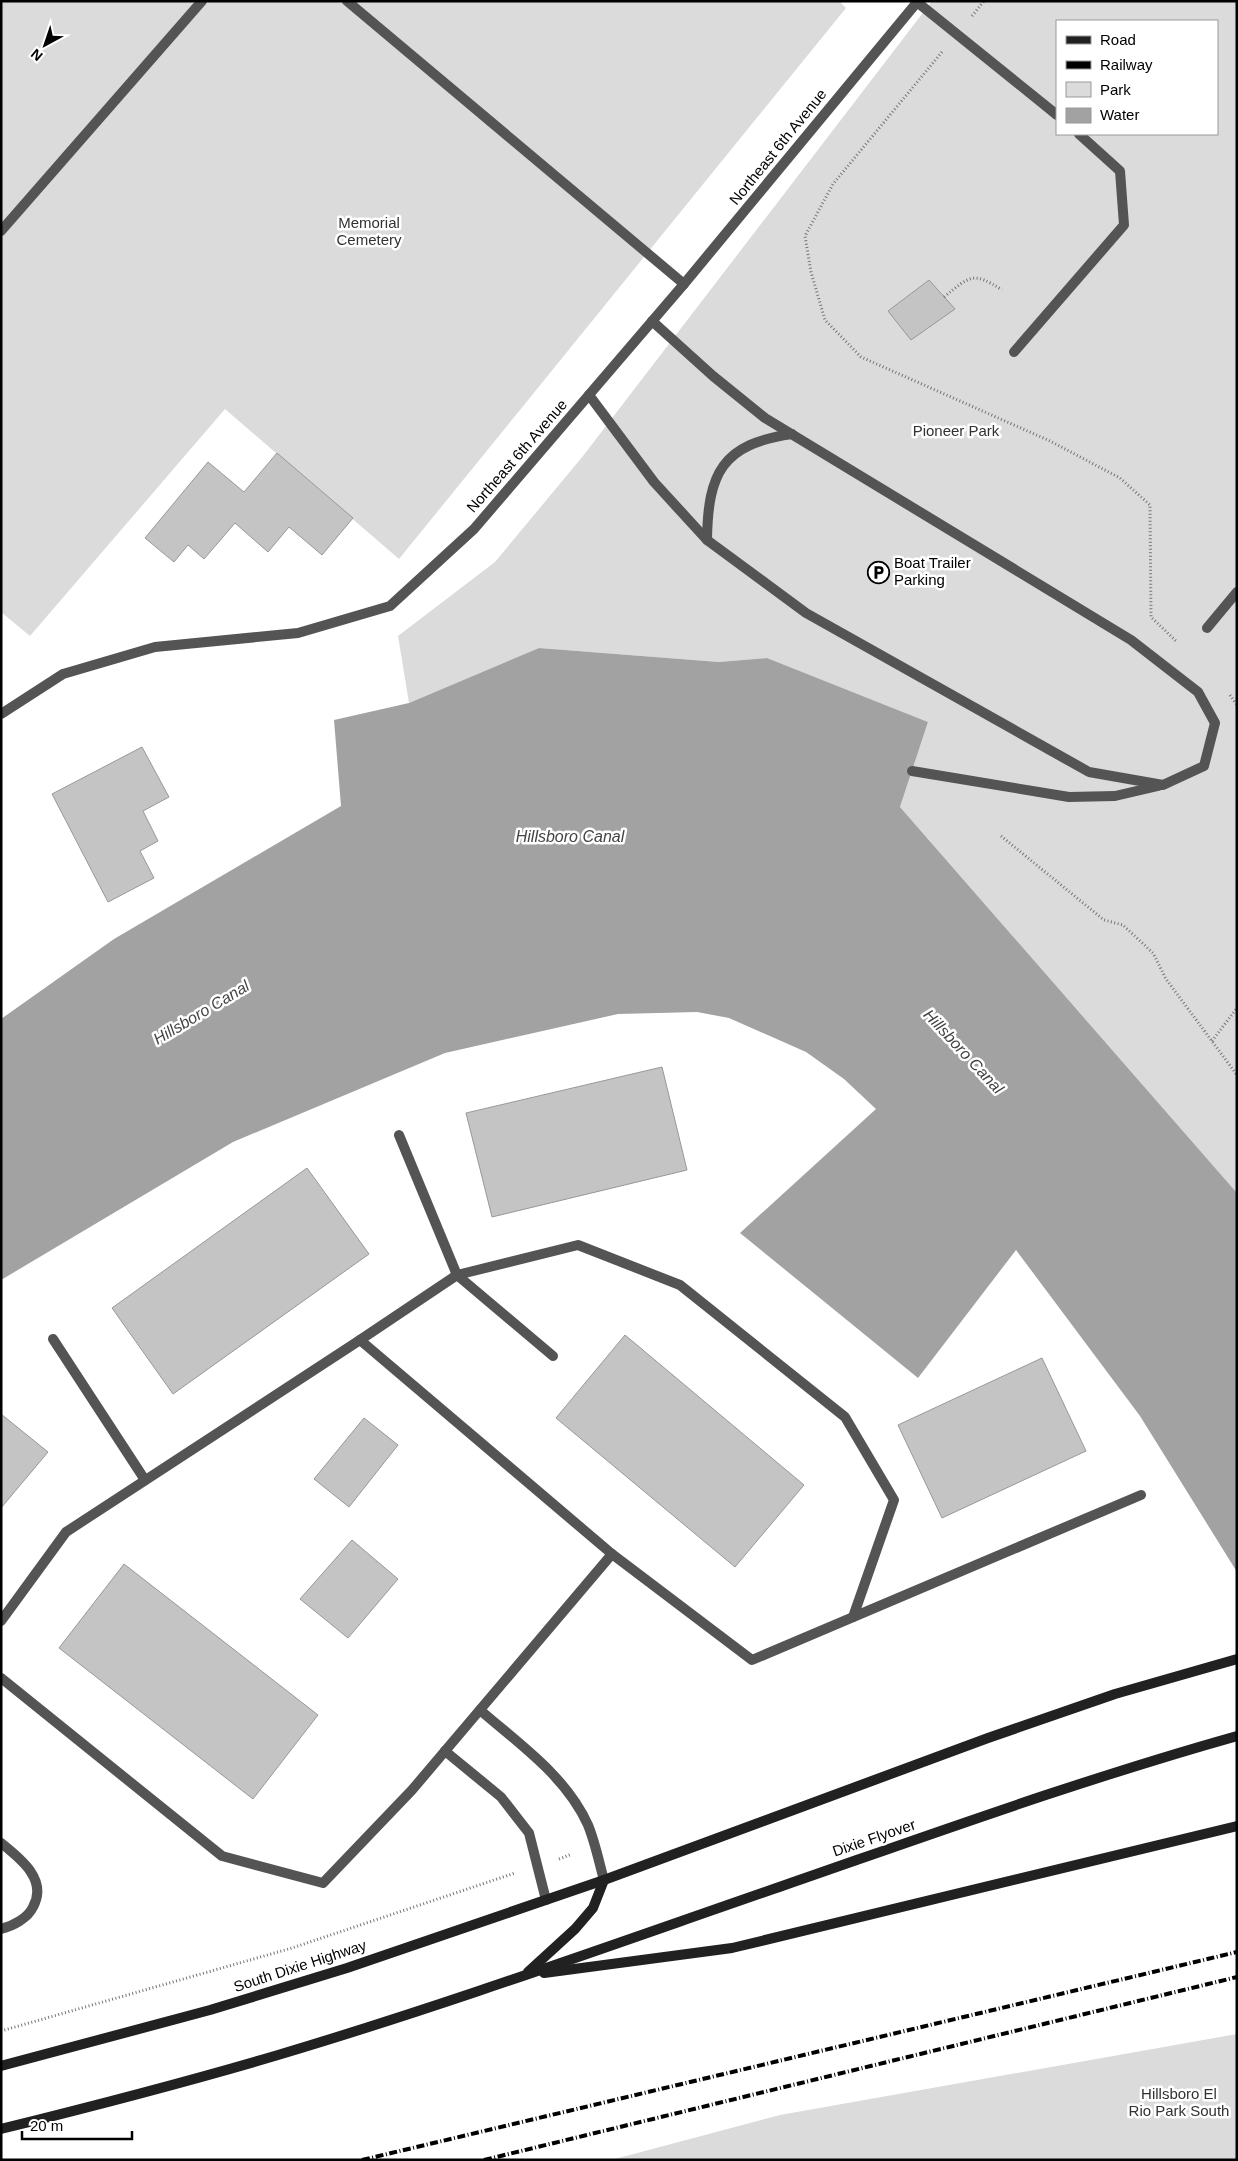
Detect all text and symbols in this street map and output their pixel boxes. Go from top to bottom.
north arrow [20,20,70,70]
legend [1056,20,1218,135]
text: Road [1100,31,1136,48]
text: N [28,46,46,64]
text: Railway [1100,56,1153,73]
text: Park [1100,81,1131,98]
street label: Northeast 6th Avenue [726,85,830,208]
text: Water [1100,106,1139,123]
park label: Memorial Cemetery [336,214,402,248]
street label: Northeast 6th Avenue [463,396,570,516]
park label: Pioneer Park [913,422,1000,439]
place label: Boat Trailer Parking [894,554,971,588]
parking icon: Boat Trailer Parking [866,560,890,584]
water label: Hillsboro Canal [516,828,625,845]
water label: Hillsboro Canal [150,977,253,1048]
water label: Hillsboro Canal [920,1006,1007,1097]
street label: Dixie Flyover [830,1815,918,1860]
street label: South Dixie Highway [231,1936,369,1995]
park label: Hillsboro El Rio Park South [1129,2085,1229,2119]
scale bar [22,2108,132,2140]
text: 20 m [30,2117,63,2134]

